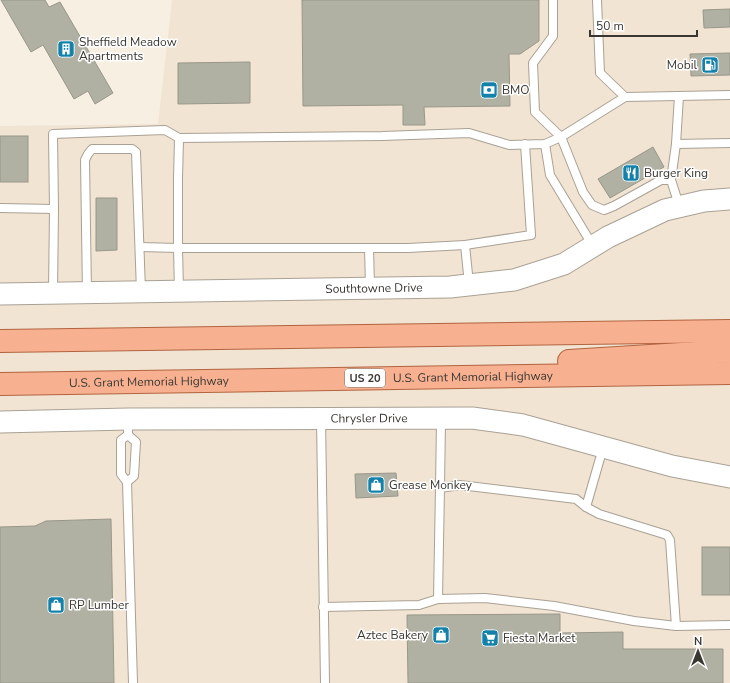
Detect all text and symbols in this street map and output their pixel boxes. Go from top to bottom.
scale bar [590,12,697,38]
text: 50 m [596,18,624,34]
place label: Sheffield Meadow Apartments [79,34,177,64]
building icon: Sheffield Meadow Apartments [56,39,76,59]
fuel station icon: Mobil [700,55,720,75]
place label: Mobil [667,57,697,73]
bank icon: BMO [479,80,499,100]
place label: BMO [502,82,530,98]
restaurant icon: Burger King [621,163,641,183]
place label: Burger King [644,165,708,181]
street label: Southtowne Drive [325,279,423,297]
street label: U.S. Grant Memorial Highway [393,368,554,386]
road number: US 20 [345,369,385,387]
street label: U.S. Grant Memorial Highway [69,373,230,391]
street label: Chrysler Drive [330,410,408,426]
shop icon: Grease Monkey [366,475,386,495]
place label: Grease Monkey [389,477,473,493]
shop icon: RP Lumber [46,595,66,615]
place label: RP Lumber [69,597,129,613]
shop icon: Aztec Bakery [431,625,451,645]
place label: Aztec Bakery [357,627,429,643]
supermarket icon: Fiesta Market [480,628,500,648]
place label: Fiesta Market [503,630,576,646]
north arrow [678,631,718,671]
text: N [694,634,702,649]

